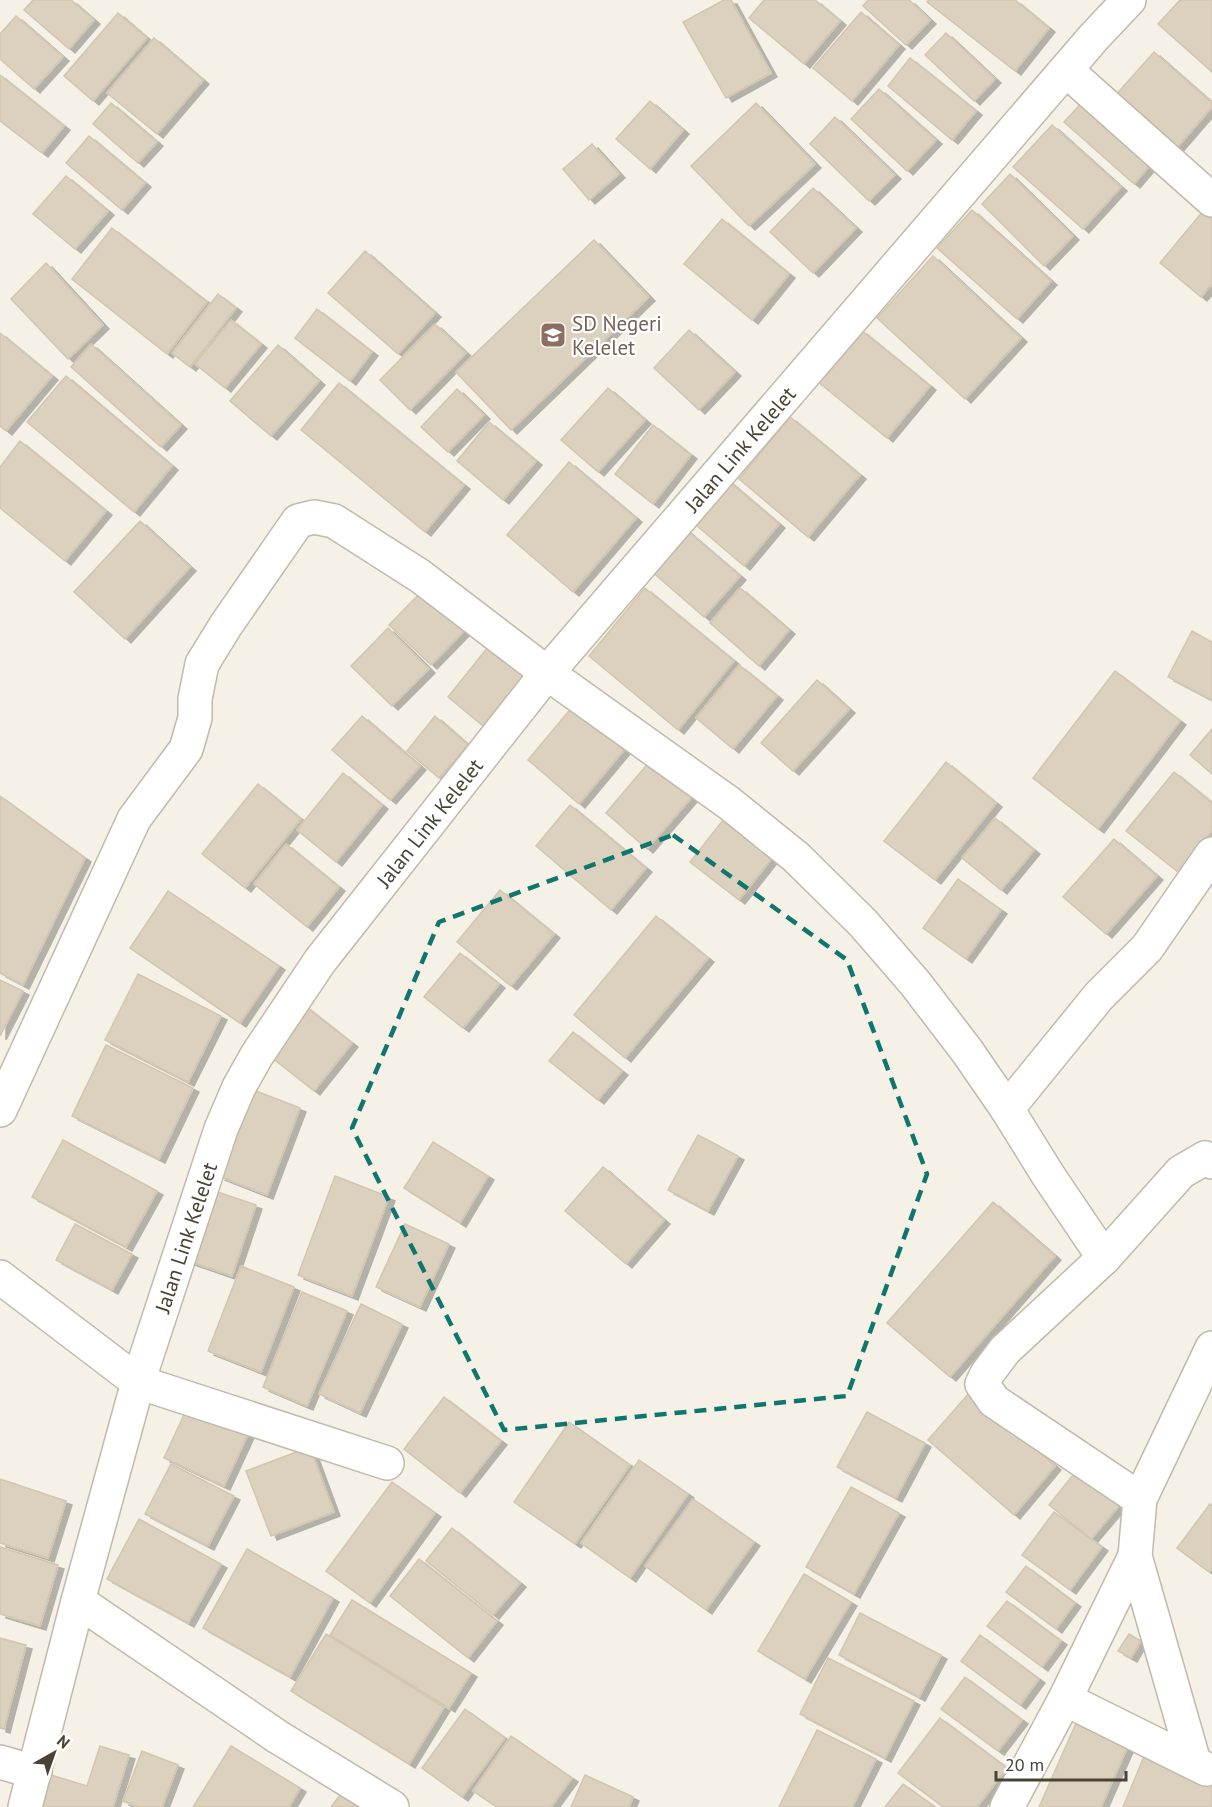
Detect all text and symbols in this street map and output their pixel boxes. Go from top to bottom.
place label: SD Negeri Kelelet [572,310,662,361]
school or university icon: SD Negeri Kelelet [538,320,568,350]
street label: Jalan Link Kelelet [678,381,801,518]
street label: Jalan Link Kelelet [370,753,488,893]
street label: Jalan Link Kelelet [148,1159,223,1317]
north arrow [24,1723,84,1783]
text: N [53,1730,74,1753]
scale bar [996,1744,1126,1782]
text: 20 m [1005,1753,1044,1776]

